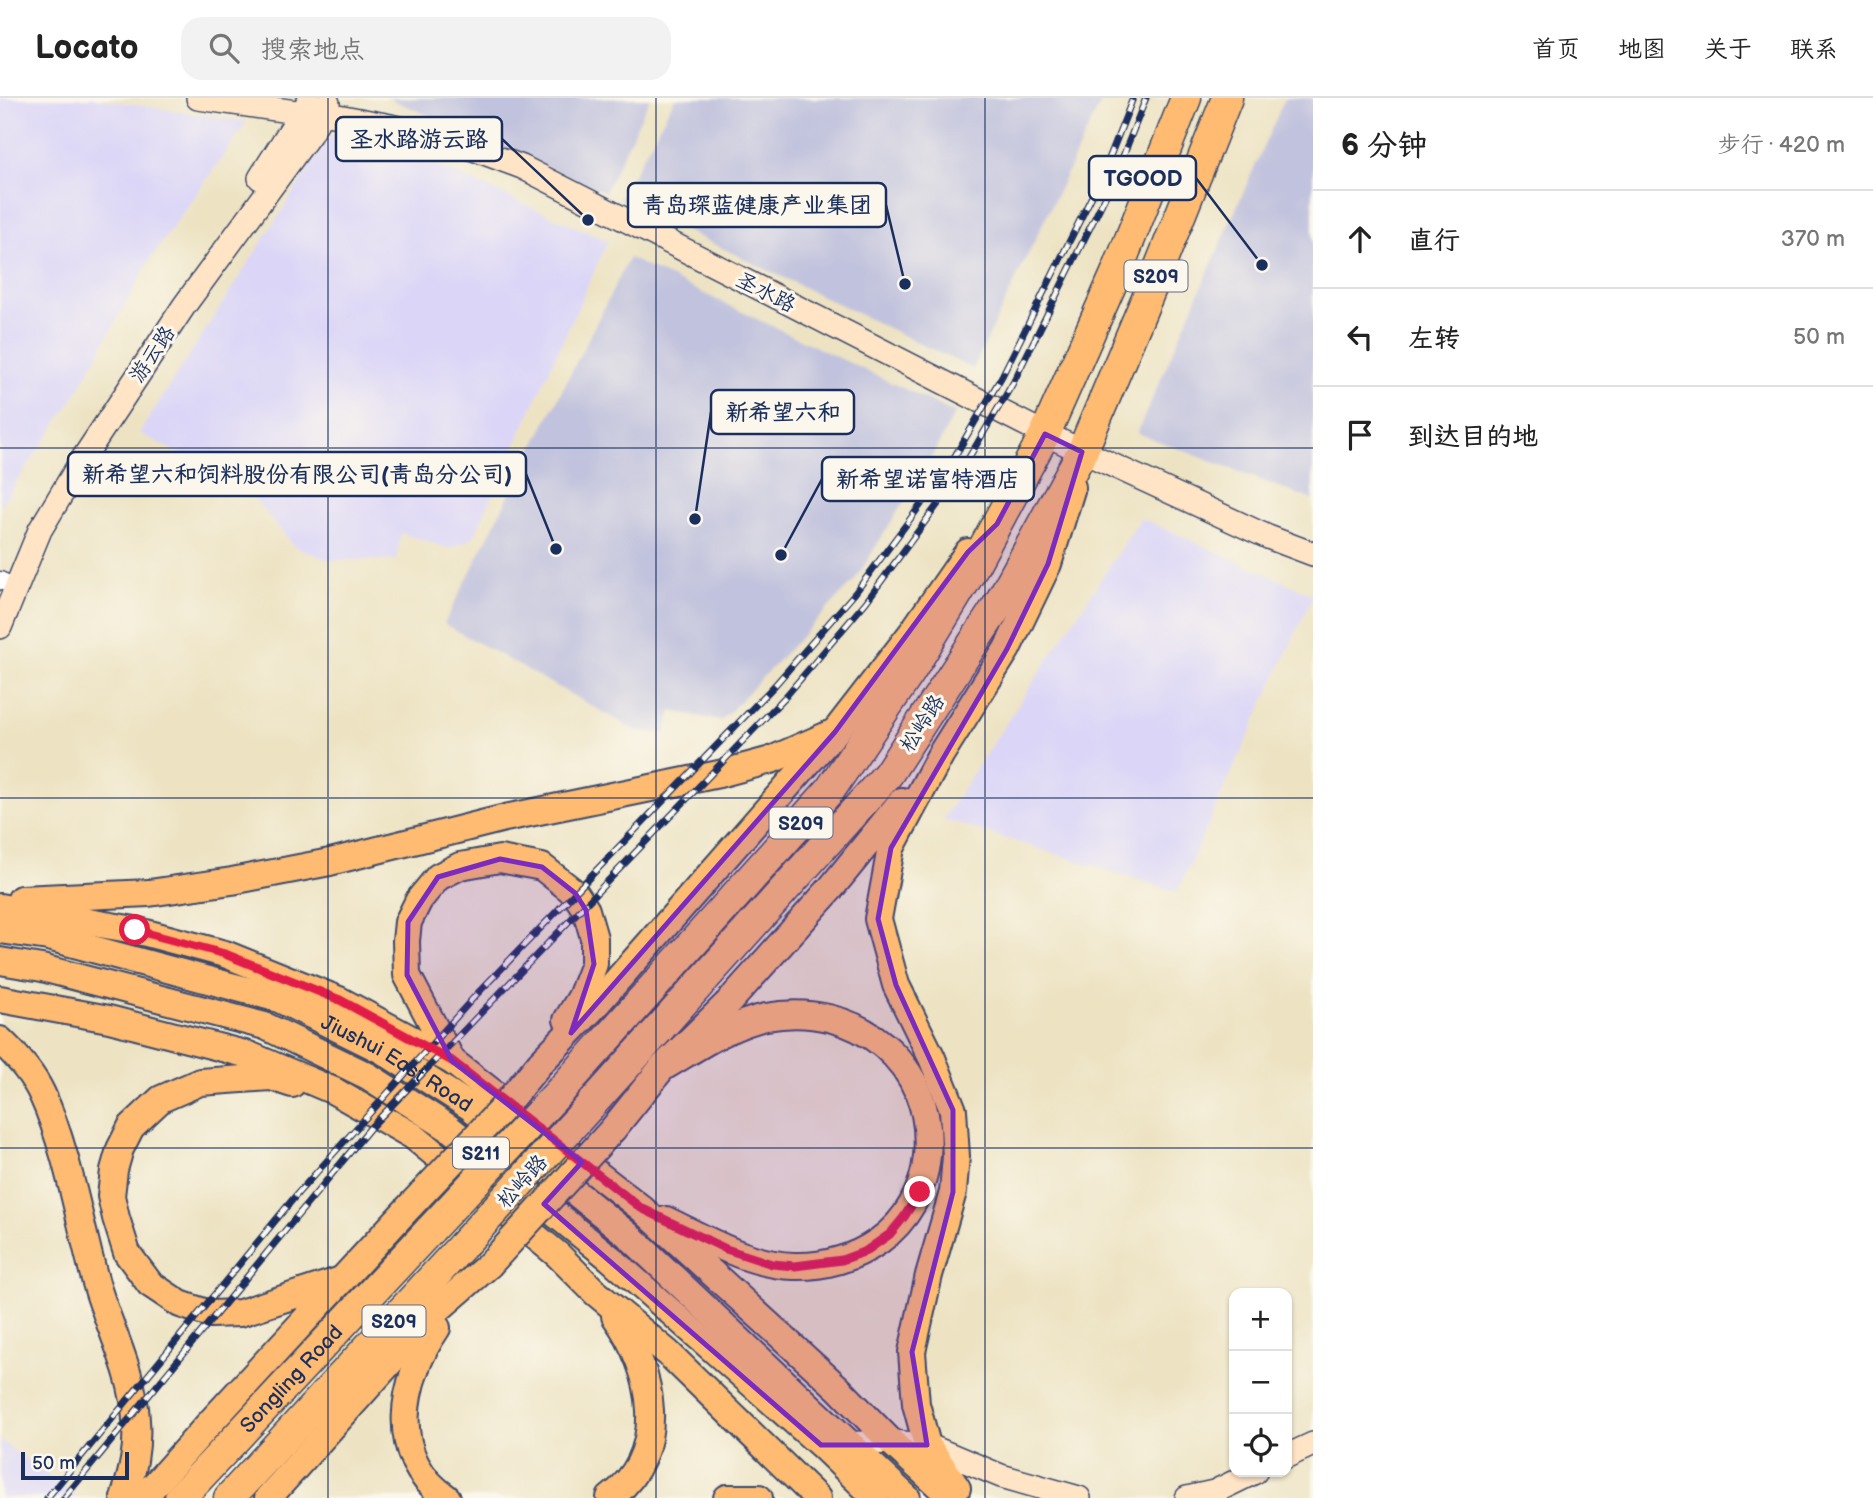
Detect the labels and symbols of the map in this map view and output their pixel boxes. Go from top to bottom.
callout: 圣水路游云路 [336,117,502,161]
text: 圣水路游云路 [350,126,488,154]
callout: TGOOD [1089,156,1196,200]
text: TGOOD [1103,165,1183,193]
callout: 青岛琛蓝健康产业集团 [628,183,886,227]
text: 青岛琛蓝健康产业集团 [642,192,872,220]
road number: S209 [1124,260,1188,292]
street label: 圣水路 [732,267,800,318]
street label: 游云路 [124,321,180,387]
callout: 新希望六和 [711,390,854,434]
text: 新希望六和 [726,399,841,427]
callout: 新希望六和饲料股份有限公司(青岛分公司) [68,452,526,496]
callout: 新希望诺富特酒店 [822,457,1034,501]
text: 新希望六和饲料股份有限公司(青岛分公司) [82,461,512,489]
text: 新希望诺富特酒店 [836,466,1020,494]
street label: 松岭路 [895,690,950,756]
road number: S209 [770,808,832,838]
route start [119,914,150,945]
street label: Jiushui East Road [317,1010,477,1118]
road number: S211 [453,1138,509,1168]
street label: 松岭路 [492,1150,553,1213]
route end [904,1176,935,1207]
road number: S209 [362,1306,426,1336]
street label: Songling Road [235,1320,348,1438]
scale bar [21,1449,130,1481]

